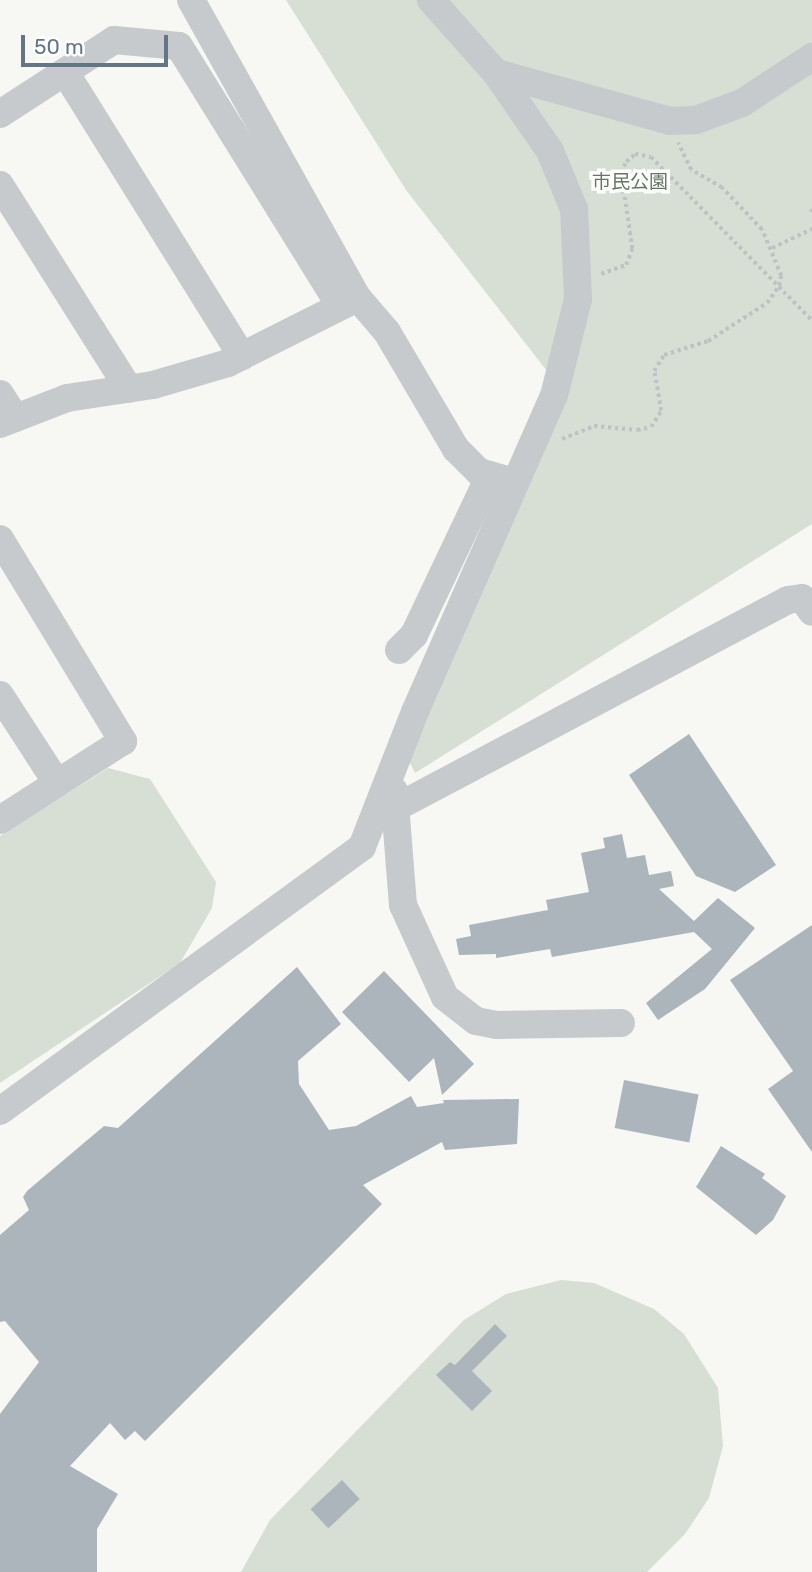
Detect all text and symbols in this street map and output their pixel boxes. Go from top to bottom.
scale bar [24,21,172,65]
text: 50 m [34,34,84,59]
park label: 市民公園 [592,171,668,193]

